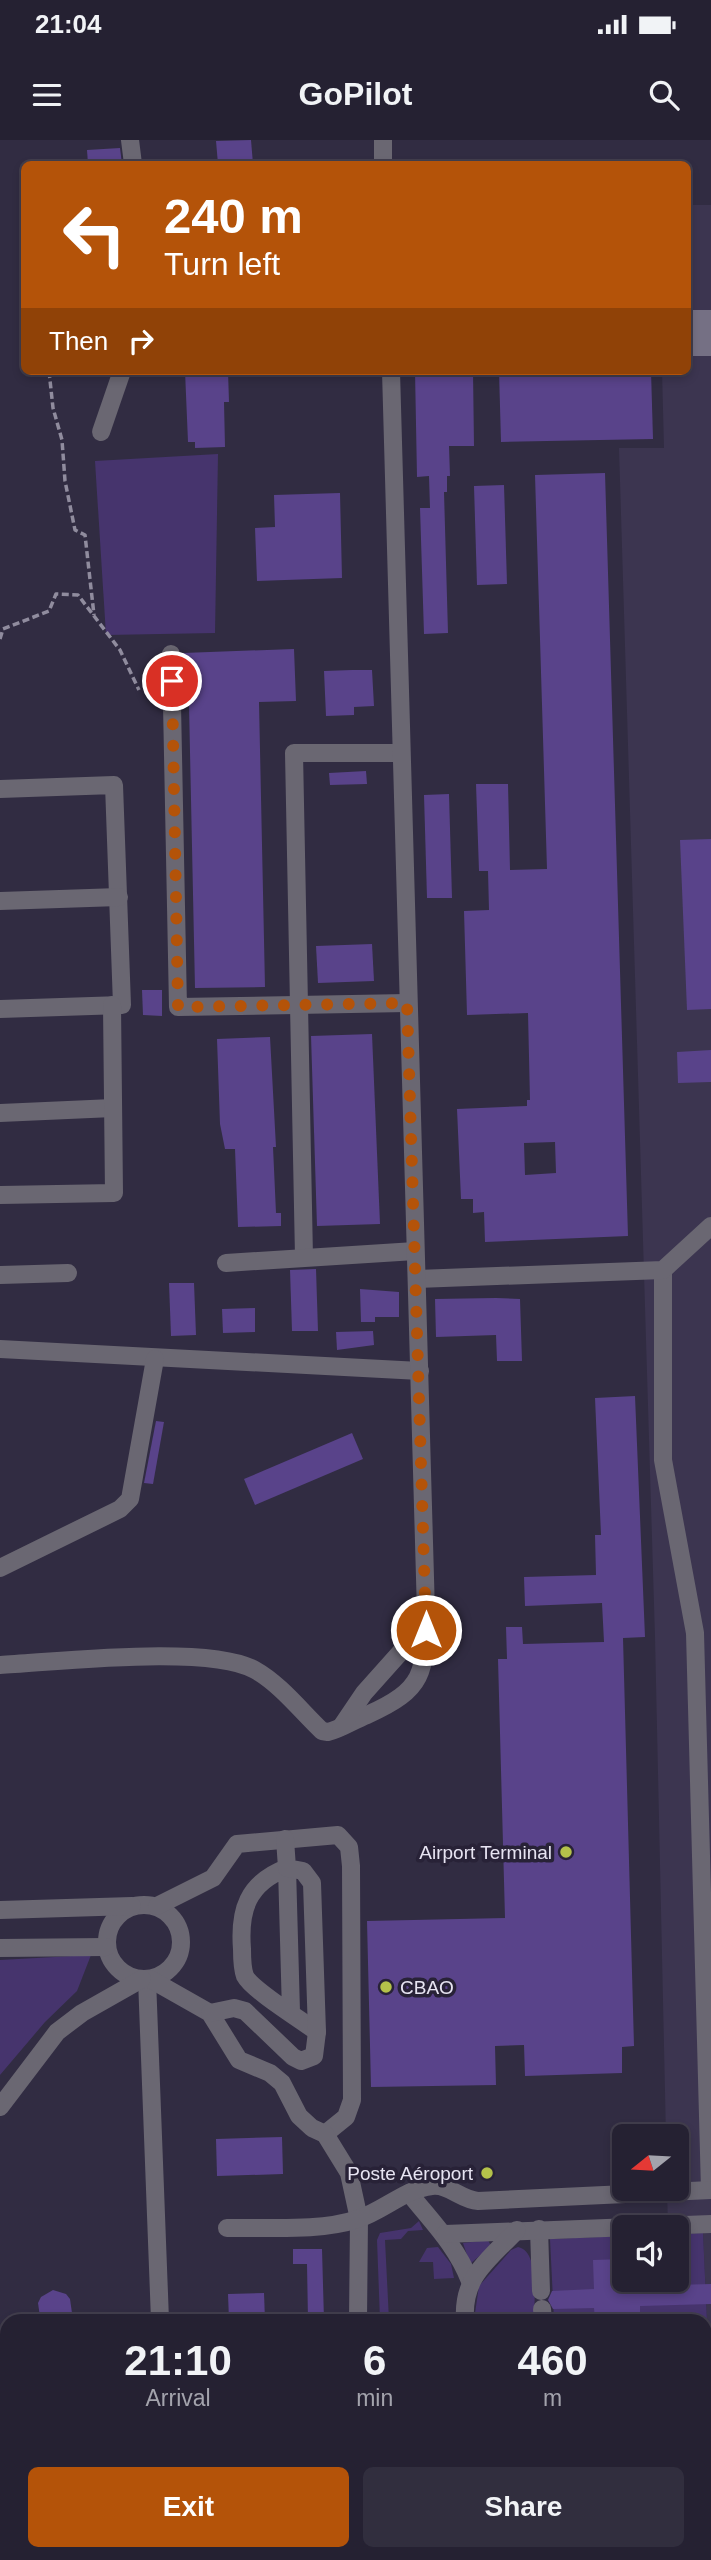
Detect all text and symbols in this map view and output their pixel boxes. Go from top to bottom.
text: 21:04 [35,9,102,39]
icon: menu [28,76,66,114]
text: GoPilot [299,76,412,112]
icon: search [645,76,683,114]
icon: left [49,189,140,280]
text: 240 m [164,189,303,243]
text: Turn left [164,246,280,282]
icon: right [122,322,160,360]
text: Then [49,326,108,356]
pin [142,651,202,711]
icon: arrive [153,662,191,700]
position arrow [389,1593,463,1667]
place label: Airport Terminal [419,1842,552,1863]
marker: Airport Terminal [558,1844,574,1860]
place label: CBAO [400,1977,454,1998]
marker: CBAO [378,1979,394,1995]
north arrow [612,2124,690,2202]
map controls [612,2124,689,2292]
place label: Poste Aéroport [347,2163,474,2184]
marker: Poste Aéroport [479,2165,495,2181]
button: sound [612,2215,689,2292]
text: 21:10 [124,2337,232,2384]
text: 6 [363,2337,386,2384]
text: 460 [518,2337,588,2384]
text: Arrival [145,2385,211,2411]
text: min [356,2385,393,2411]
text: m [543,2385,562,2411]
button: Exit [28,2467,349,2547]
button: Share [363,2467,684,2547]

